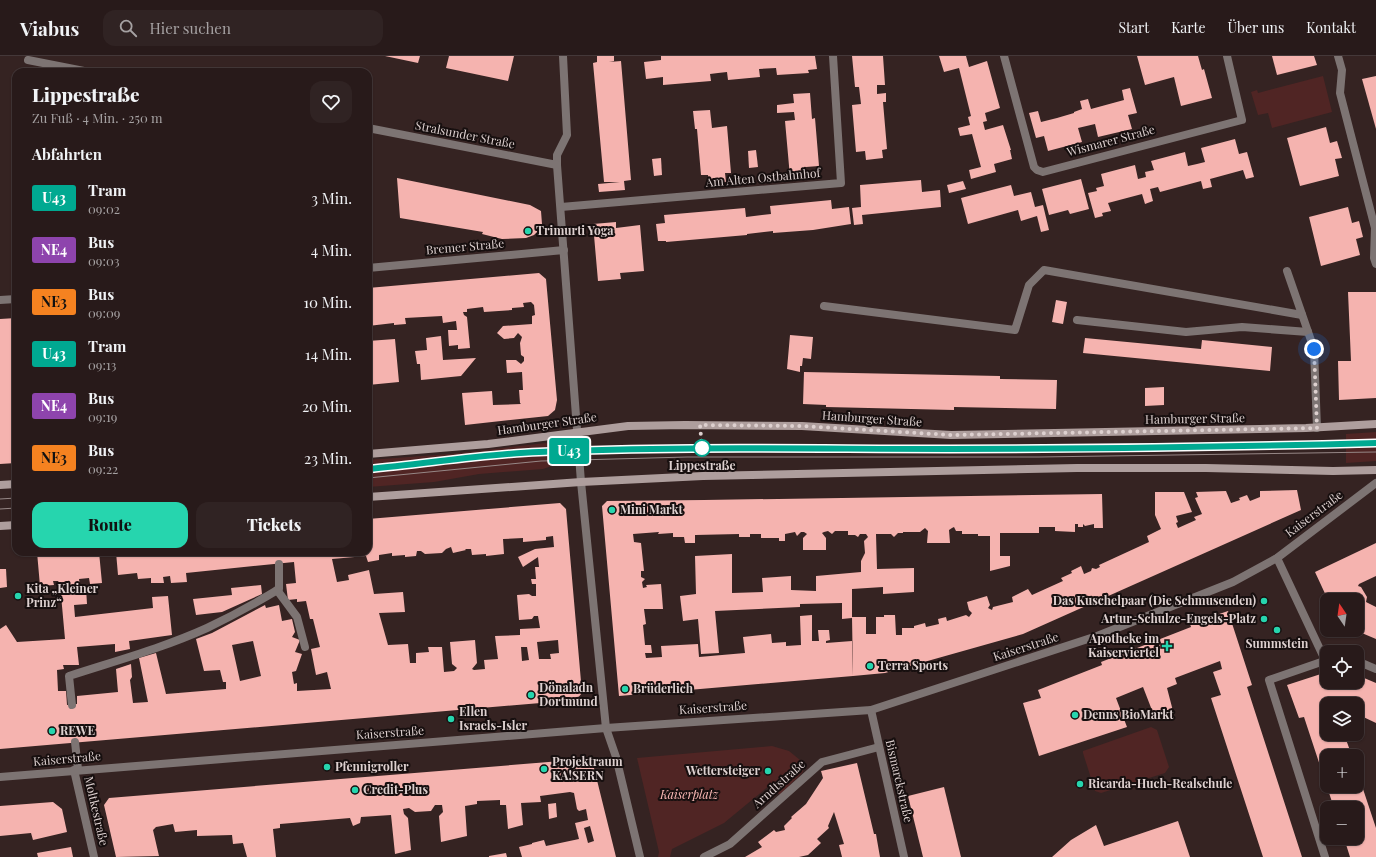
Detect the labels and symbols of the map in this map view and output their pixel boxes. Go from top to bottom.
street label: Stralsunder Straße [414,117,516,152]
street label: Wismarer Straße [1064,121,1157,160]
street label: Am Alten Ostbahnhof [704,164,822,190]
place label: Trimurti Yoga [536,222,614,238]
marker: Trimurti Yoga [523,226,533,236]
street label: Bremer Straße [425,235,505,257]
your location [1304,339,1324,359]
street label: Hamburger Straße [822,407,923,429]
street label: Hamburger Straße [496,408,598,438]
street label: Hamburger Straße [1145,409,1245,427]
line badge: U43 [546,438,592,464]
marker: Lippestraße [693,439,711,457]
place label: Lippestraße [668,457,736,473]
street label: Kaiserstraße [1281,486,1345,540]
place label: Mini Markt [620,501,683,517]
marker: Mini Markt [607,505,617,515]
place label: Kita „Kleiner Prinz“ [26,580,99,610]
marker: Kita „Kleiner Prinz“ [13,591,23,601]
place label: Das Kuschelpaar (Die Schmusenden) [1053,592,1256,608]
north arrow [1320,593,1364,637]
marker: Das Kuschelpaar (Die Schmusenden) [1259,596,1269,606]
place label: Artur-Schulze-Engels-Platz [1100,610,1256,626]
marker: Artur-Schulze-Engels-Platz [1259,614,1269,624]
marker: Summstein [1272,625,1282,635]
street label: Kaiserstraße [991,628,1061,664]
place label: Apotheke im Kaiserviertel [1088,630,1159,660]
place label: Summstein [1246,635,1309,651]
marker: Apotheke im Kaiserviertel [1162,641,1172,651]
place label: Terra Sports [878,657,948,673]
marker: Terra Sports [865,661,875,671]
place label: Dönaladn Dortmund [539,679,598,709]
place label: Brüderlich [633,680,694,696]
marker: Brüderlich [620,684,630,694]
marker: Dönaladn Dortmund [526,690,536,700]
street label: Kaiserstraße [678,697,747,717]
place label: Ellen Israels-Isler [459,703,527,733]
place label: Denns BioMarkt [1083,706,1174,722]
marker: Denns BioMarkt [1070,710,1080,720]
marker: Ellen Israels-Isler [446,714,456,724]
place label: REWE [60,722,95,738]
street label: Kaiserstraße [355,722,424,742]
marker: REWE [47,726,57,736]
street label: Bismarckstraße [883,738,917,824]
street label: Kaiserstraße [32,747,102,769]
place label: Projektraum KA!SERN [552,753,623,783]
street label: Arndtstraße [748,755,808,812]
place label: Pfennigroller [335,758,409,774]
marker: Pfennigroller [322,762,332,772]
place label: Wettersteiger [685,762,760,778]
marker: Projektraum KA!SERN [539,764,549,774]
marker: Wettersteiger [763,766,773,776]
street label: Moltkestraße [81,775,113,847]
place label: Ricarda-Huch-Realschule [1088,775,1232,791]
marker: Ricarda-Huch-Realschule [1075,779,1085,789]
place label: Credit-Plus [363,781,428,797]
marker: Credit-Plus [350,785,360,795]
park label: Kaiserplatz [659,786,719,802]

